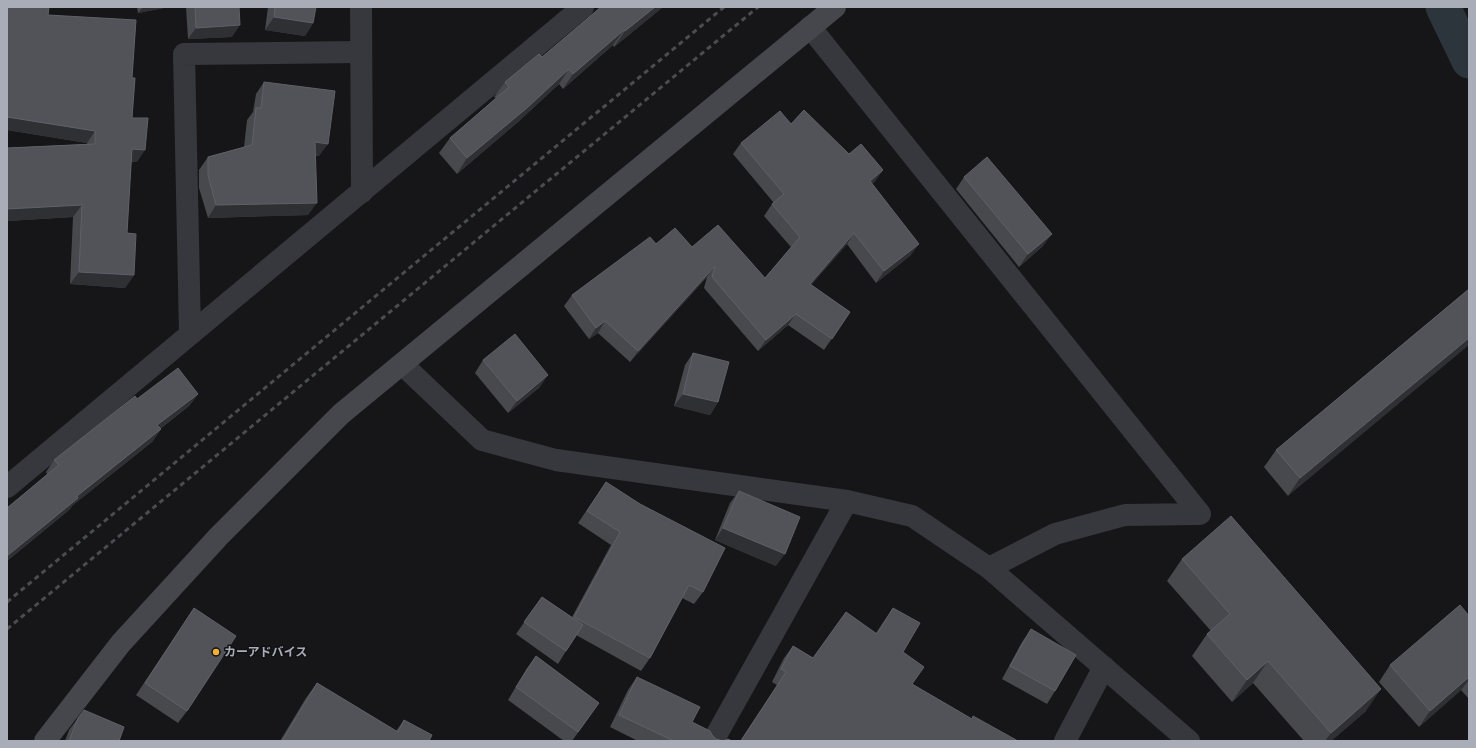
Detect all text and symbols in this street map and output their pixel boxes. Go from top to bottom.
place label: カーアドバイス [224,644,307,660]
marker: カーアドバイス [211,647,221,657]

